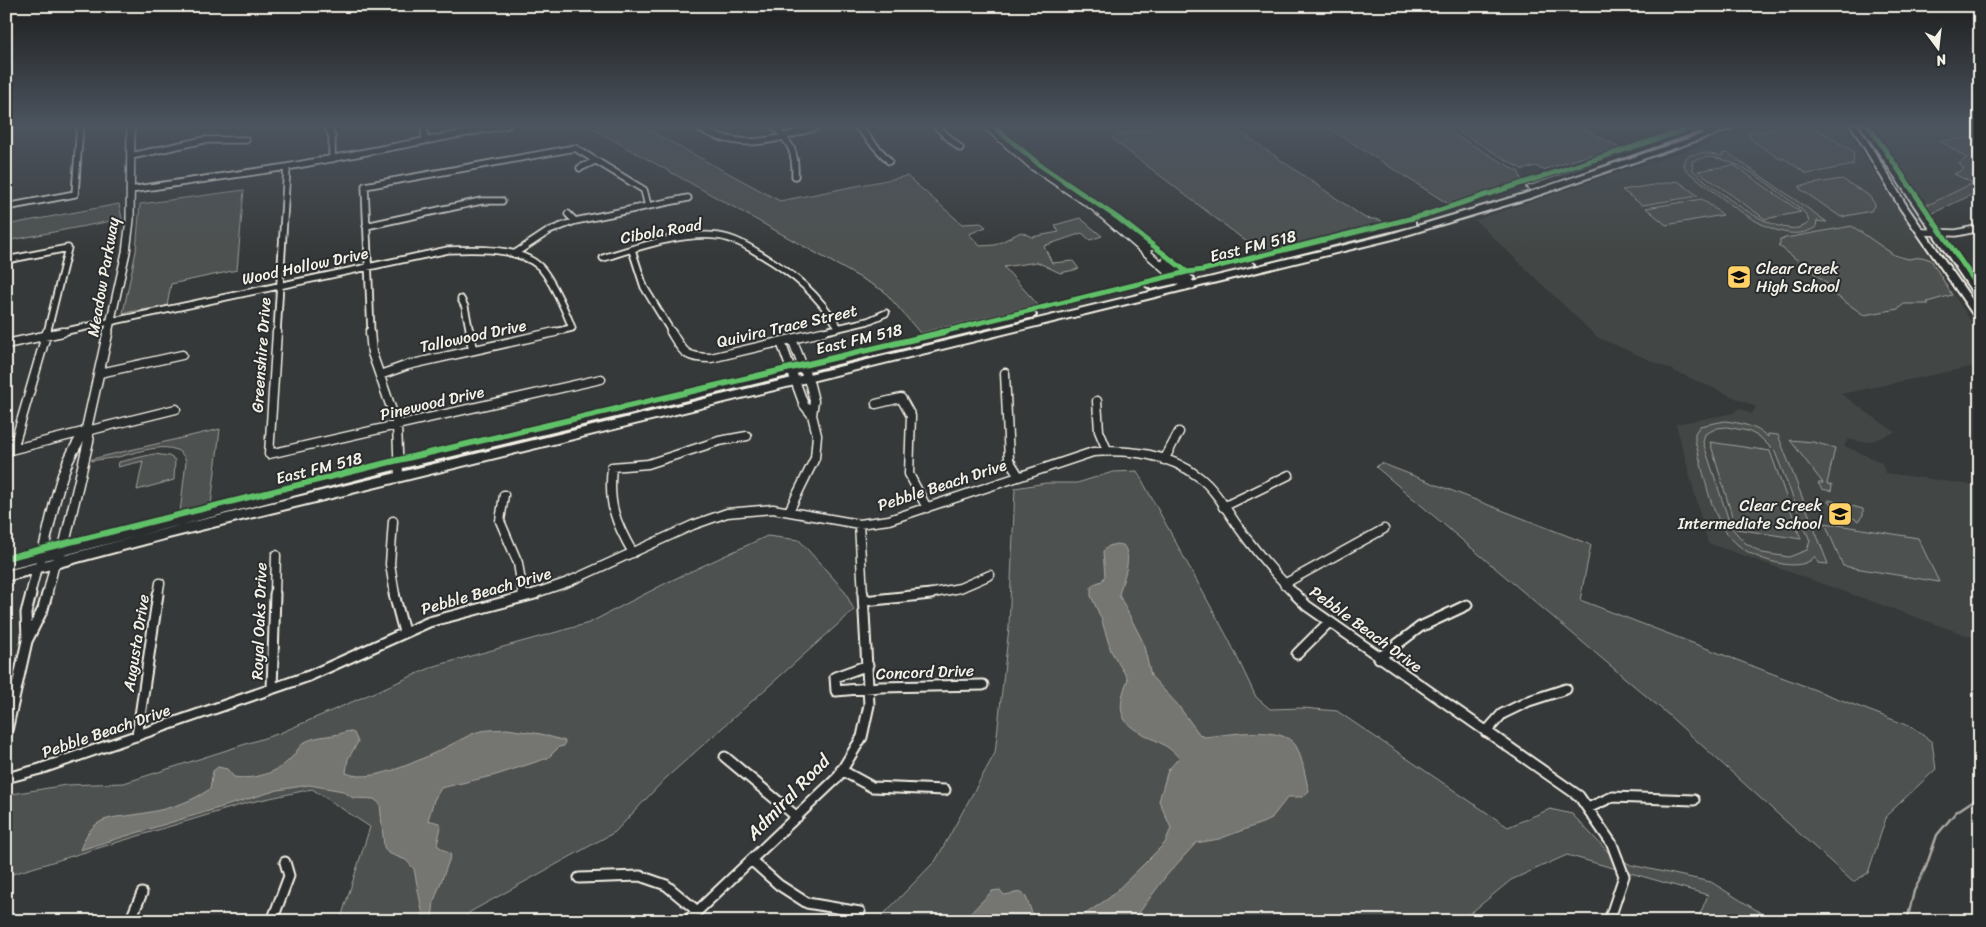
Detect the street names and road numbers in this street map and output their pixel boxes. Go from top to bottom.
street label: Cibola Road [618,209,706,252]
street label: Meadow Parkway [78,214,128,339]
street label: East FM 518 [1207,221,1300,271]
street label: Wood Hollow Drive [239,238,371,294]
street label: Greenshire Drive [243,296,280,414]
street label: Quivira Trace Street [714,296,860,356]
street label: Tallowood Drive [417,311,529,361]
street label: East FM 518 [813,315,906,363]
street label: Pinewood Drive [377,377,487,429]
street label: East FM 518 [273,443,366,493]
street label: Pebble Beach Drive [874,450,1011,520]
street label: Pebble Beach Drive [417,558,555,623]
street label: Royal Oaks Drive [242,562,276,680]
street label: Pebble Beach Drive [1303,578,1429,680]
street label: Augusta Drive [114,592,158,695]
street label: Concord Drive [875,656,975,688]
street label: Pebble Beach Drive [38,695,174,767]
street label: Admiral Road [737,745,839,849]

